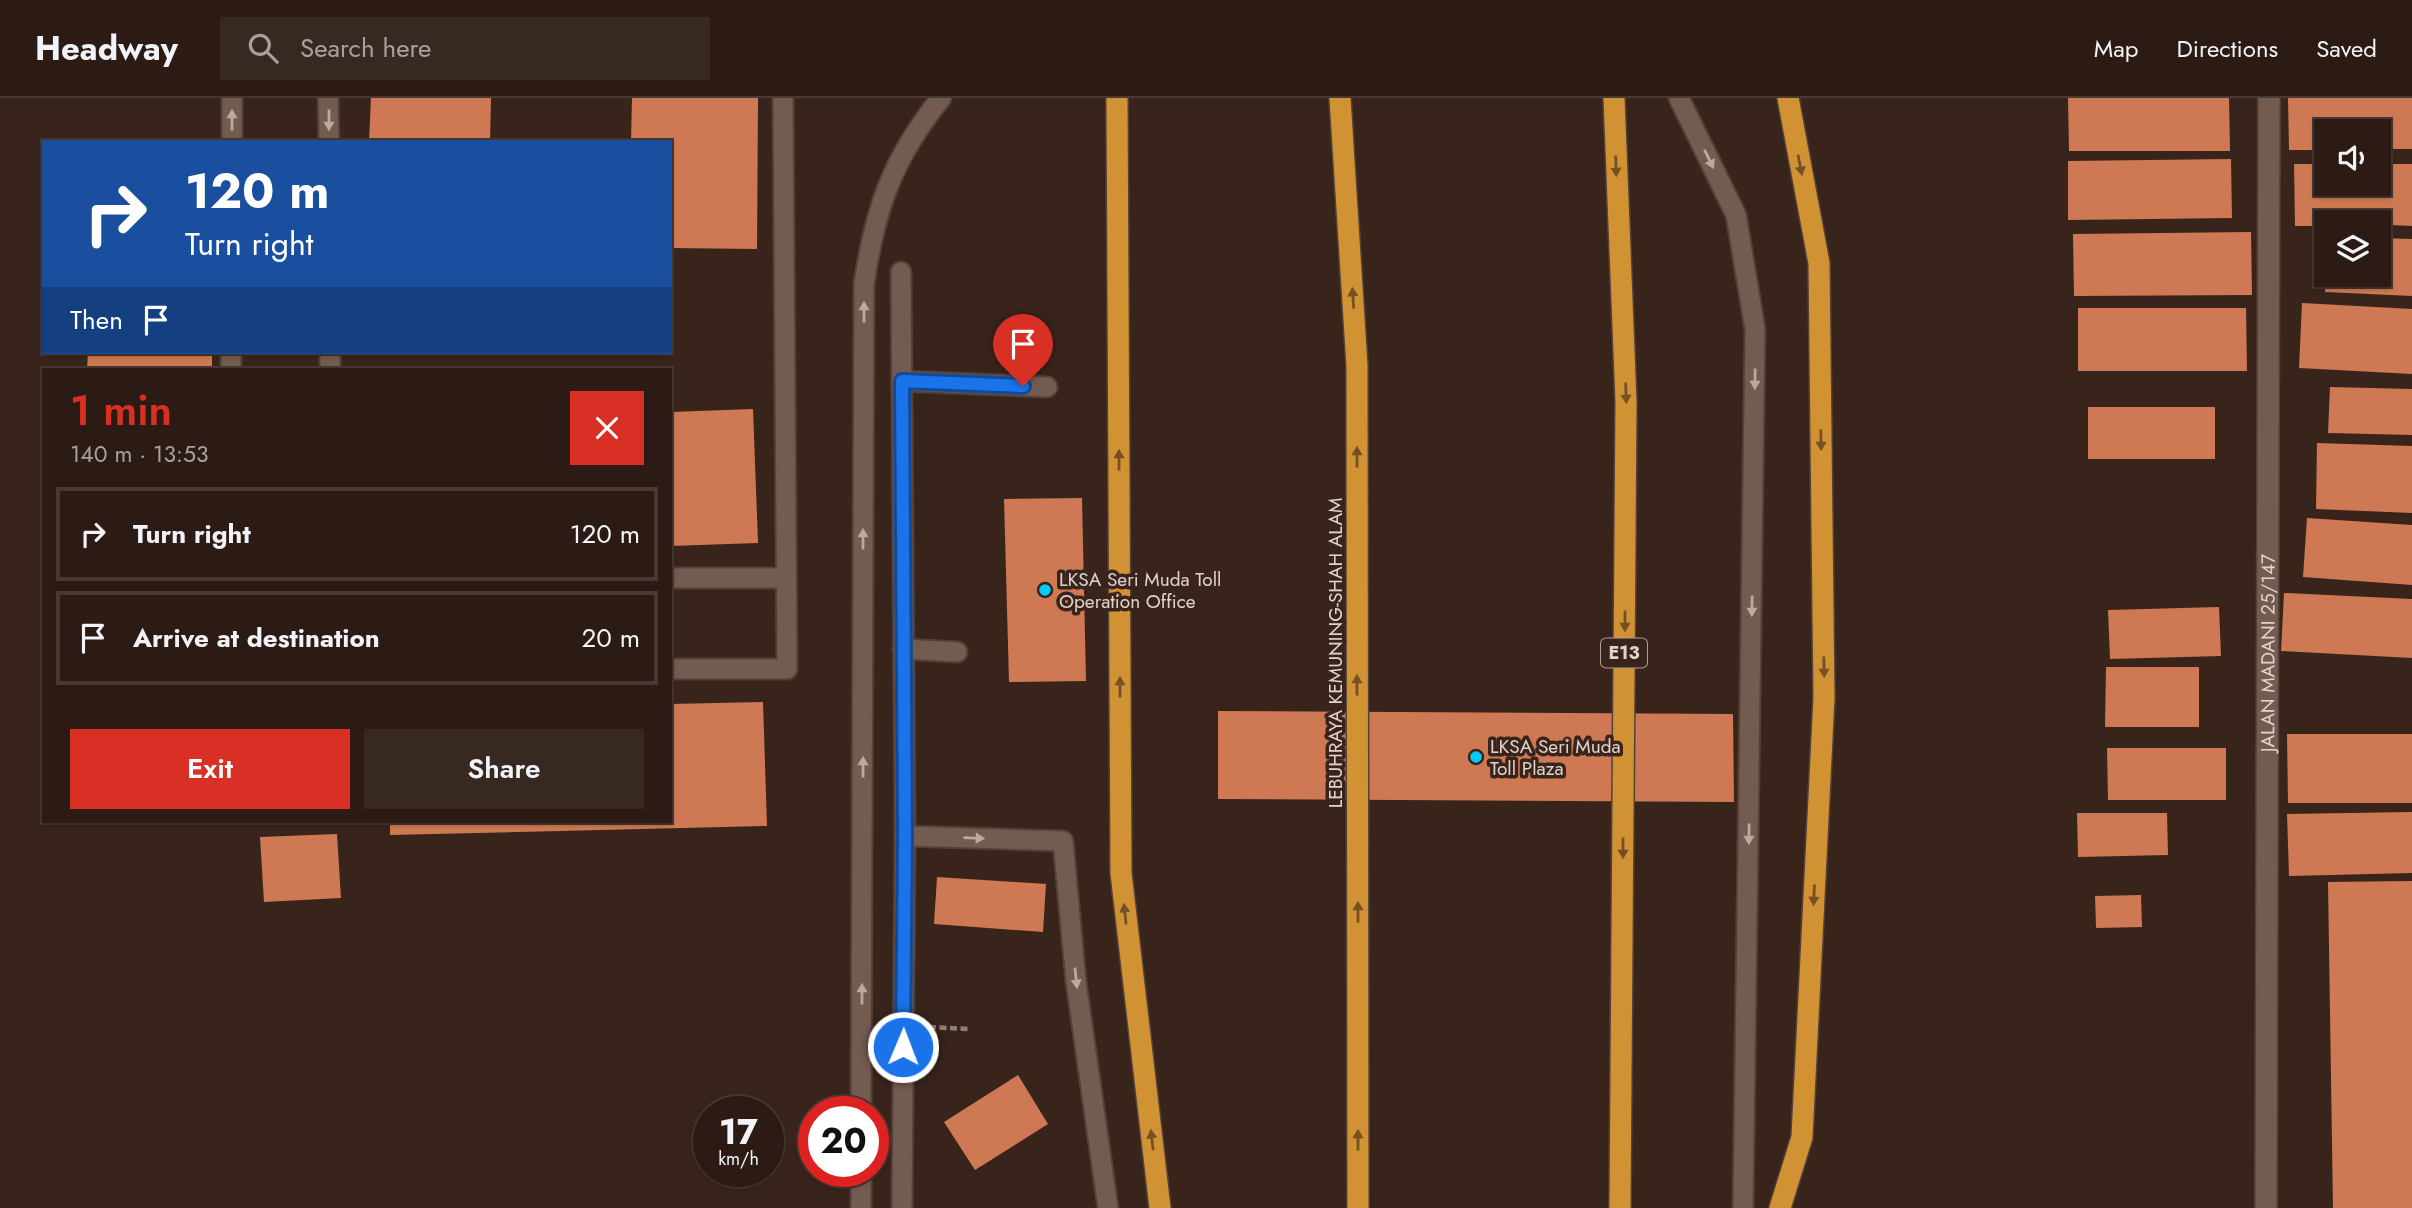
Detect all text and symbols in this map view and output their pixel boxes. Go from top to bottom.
search box [220,17,710,80]
text: Headway [35,25,178,72]
icon: search [244,29,282,67]
text: Search here [300,29,431,67]
text: Map [2094,31,2139,66]
text: Directions [2177,31,2278,66]
text: Saved [2316,31,2377,66]
one-way arrow [226,109,238,131]
one-way arrow [323,109,334,131]
map controls [2314,119,2391,287]
button: sound [2314,119,2391,196]
one-way arrow [1703,149,1715,169]
one-way arrow [1795,154,1806,176]
one-way arrow [1611,155,1622,177]
text: 120 m [185,156,329,226]
icon: right [70,168,161,259]
button: layers [2314,210,2391,287]
text: Turn right [185,221,314,267]
one-way arrow [1347,287,1358,309]
one-way arrow [858,300,870,322]
text: Then [70,301,123,339]
icon: arrive [137,301,175,339]
pin [993,314,1053,386]
icon: arrive [1004,325,1042,363]
one-way arrow [1749,368,1760,390]
text: 1 min [70,380,172,441]
one-way arrow [1620,383,1631,405]
button: close [570,391,644,465]
one-way arrow [1815,429,1827,451]
text: 140 m · 13:53 [70,437,208,471]
one-way arrow [1351,446,1363,468]
one-way arrow [1113,448,1125,470]
street label: LEBUHRAYA KEMUNING-SHAH ALAM [1322,498,1349,808]
icon: right [74,515,112,553]
text: Turn right [133,515,251,553]
text: 120 m [570,515,640,553]
one-way arrow [857,528,869,550]
street label: JALAN MADANI 25/147 [2254,554,2281,755]
place label: LKSA Seri Muda Toll Operation Office [1059,566,1221,615]
marker: LKSA Seri Muda Toll Operation Office [1037,582,1053,598]
one-way arrow [1746,596,1757,618]
one-way arrow [1619,610,1631,632]
icon: arrive [74,619,112,657]
text: Arrive at destination [133,619,380,657]
text: 20 m [582,619,640,657]
road number: E13 [1601,638,1647,668]
one-way arrow [1818,657,1830,679]
one-way arrow [1351,674,1363,696]
one-way arrow [1114,676,1126,698]
button: Exit [70,729,350,809]
button: Share [364,729,644,809]
place label: LKSA Seri Muda Toll Plaza [1490,733,1621,782]
marker: LKSA Seri Muda Toll Plaza [1468,749,1484,765]
one-way arrow [857,755,868,777]
one-way arrow [1743,823,1754,845]
one-way arrow [963,833,985,844]
one-way arrow [1617,838,1629,860]
one-way arrow [1809,884,1820,906]
one-way arrow [1352,901,1364,923]
one-way arrow [1120,903,1131,925]
one-way arrow [1071,968,1082,990]
one-way arrow [856,983,868,1005]
position arrow [866,1010,940,1084]
speed limit sign: 20 [798,1096,889,1187]
text: 17 [719,1107,758,1157]
one-way arrow [1146,1129,1157,1151]
one-way arrow [1352,1129,1364,1151]
text: km/h [718,1146,759,1172]

